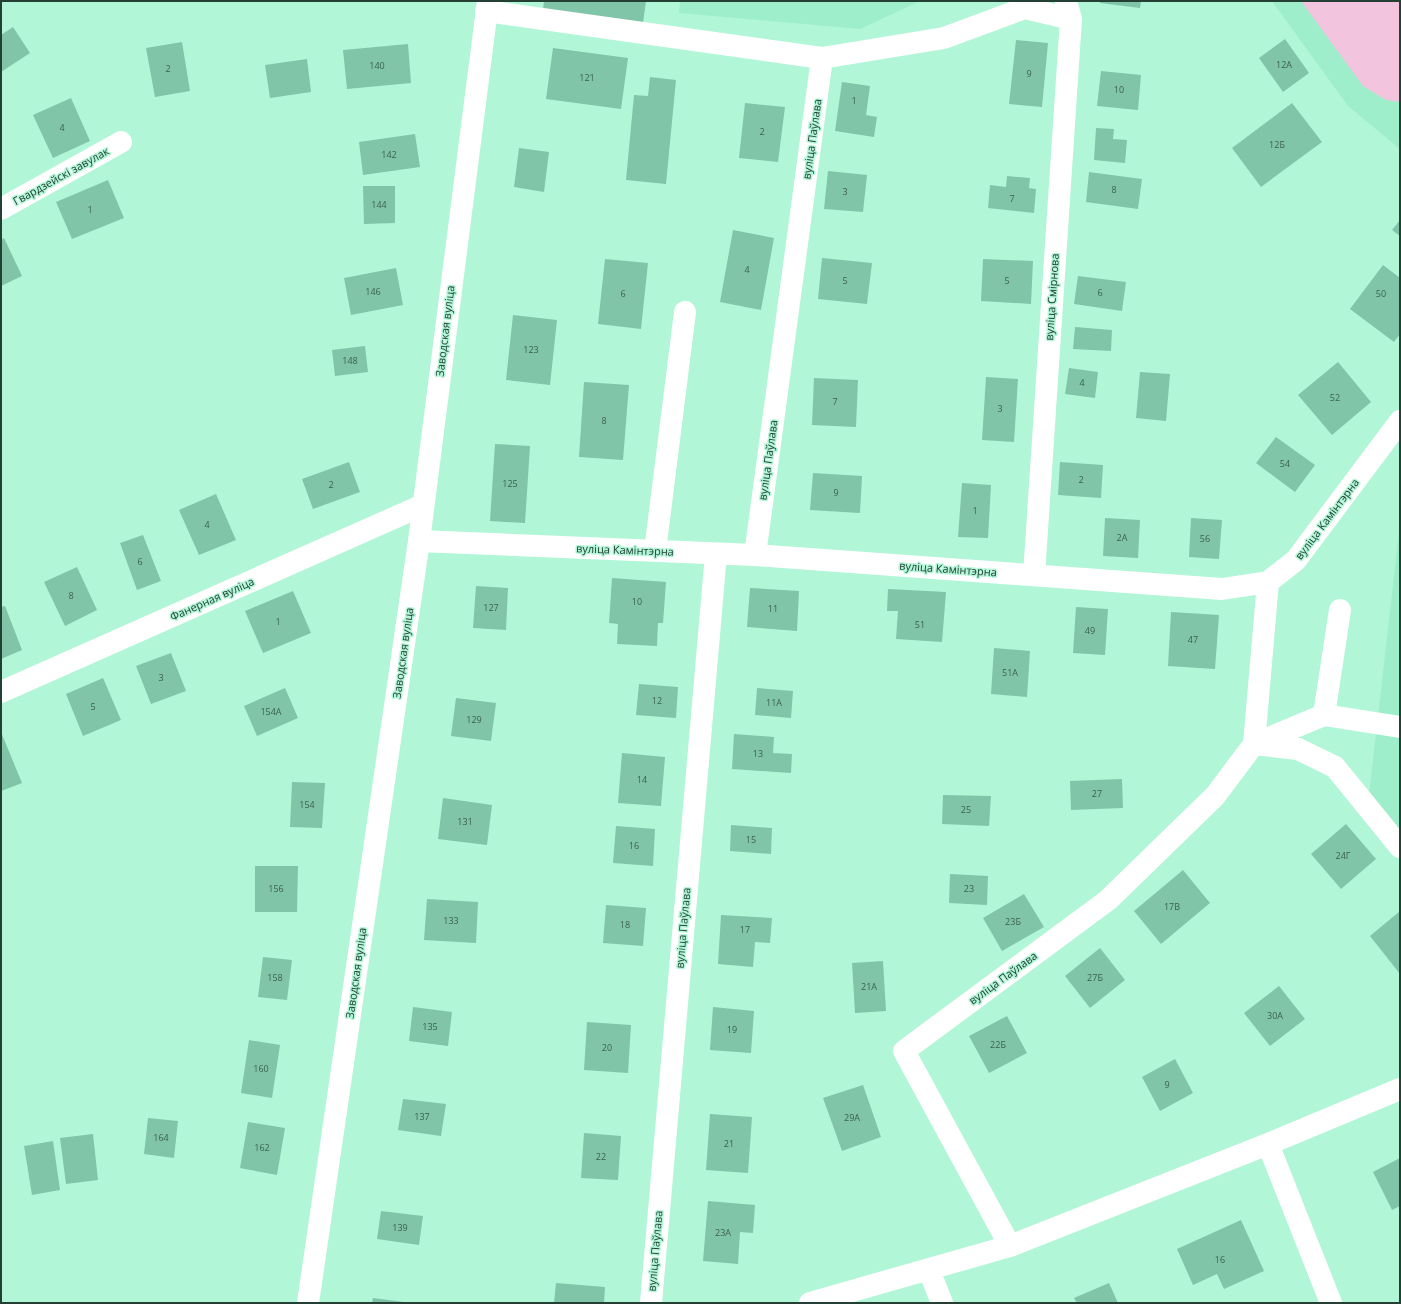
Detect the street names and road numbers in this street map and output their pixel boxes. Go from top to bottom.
street label: вуліца Паўлава [798,98,825,180]
street label: Гвардзейскі завулак [10,143,112,208]
street label: вуліца Смірнова [1041,253,1062,341]
street label: Заводская вуліца [431,285,458,377]
street label: вуліца Паўлава [754,419,781,501]
street label: вуліца Камінтэрна [1291,475,1362,562]
street label: вуліца Камінтэрна [576,540,674,559]
street label: вуліца Камінтэрна [899,558,997,579]
street label: Фанерная вуліца [167,573,256,624]
street label: Заводская вуліца [389,606,416,699]
street label: вуліца Паўлава [671,887,694,969]
street label: Заводская вуліца [342,926,369,1019]
street label: вуліца Паўлава [965,948,1040,1008]
street label: вуліца Паўлава [643,1210,666,1292]

